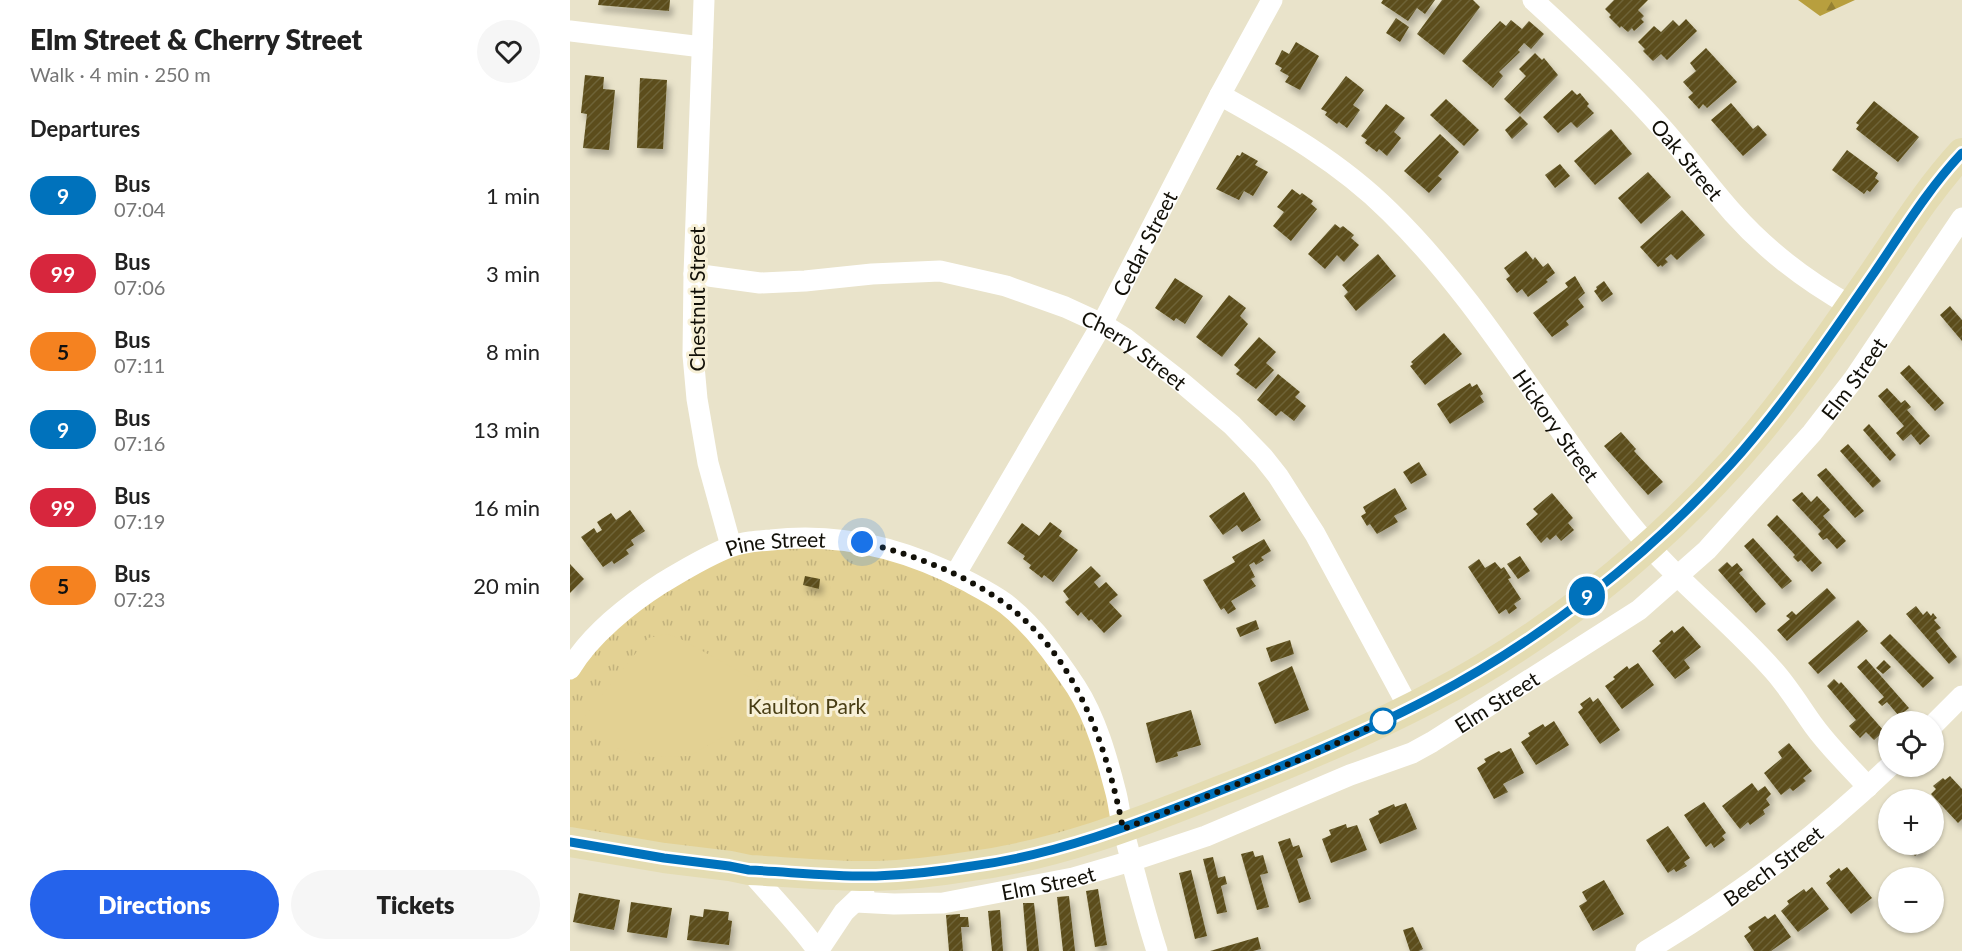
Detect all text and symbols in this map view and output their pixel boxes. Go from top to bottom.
button: heart [477,20,540,83]
text: Elm Street & Cherry Street [30,22,362,56]
text: Walk · 4 min · 250 m [30,62,211,86]
street label: Oak Street [1647,113,1729,205]
text: Departures [30,115,140,142]
text: Bus [114,170,150,197]
text: 1 min [486,182,540,209]
text: 9 [57,183,69,208]
street label: Cedar Street [1106,186,1181,300]
text: 07:04 [114,197,165,221]
street label: Chestnut Street [684,226,709,372]
text: Bus [114,248,150,275]
text: 3 min [486,260,540,287]
text: 99 [51,261,75,286]
text: 07:06 [114,275,165,299]
street label: Cherry Street [1078,304,1193,395]
text: Bus [114,326,150,353]
street label: Elm Street [1815,332,1891,424]
text: 8 min [486,338,540,365]
text: 5 [57,339,69,364]
text: 07:11 [114,353,165,377]
street label: Hickory Street [1509,364,1605,486]
text: Bus [114,404,150,431]
text: 13 min [473,416,540,443]
text: 9 [57,417,69,442]
text: 07:16 [114,431,165,455]
text: Bus [114,482,150,509]
text: 16 min [473,494,540,521]
text: 99 [51,495,75,520]
text: 07:19 [114,509,165,533]
street label: Pine Street [721,525,827,560]
your location [847,527,877,557]
text: Bus [114,560,150,587]
text: 20 min [473,572,540,599]
text: 5 [57,573,69,598]
line badge: 9 [1568,576,1606,616]
text: 9 [1581,584,1593,609]
text: 07:23 [114,587,165,611]
street label: Elm Street [1449,665,1543,737]
park label: Kaulton Park [748,693,867,718]
unlabelled marker [1370,708,1396,734]
map controls [1878,711,1944,933]
button: locate [1878,711,1944,777]
button: + [1878,789,1944,855]
street label: Beech Street [1718,819,1828,911]
street label: Elm Street [999,860,1098,904]
button: − [1878,867,1944,933]
button: Directions [30,870,279,939]
button: Tickets [291,870,540,939]

